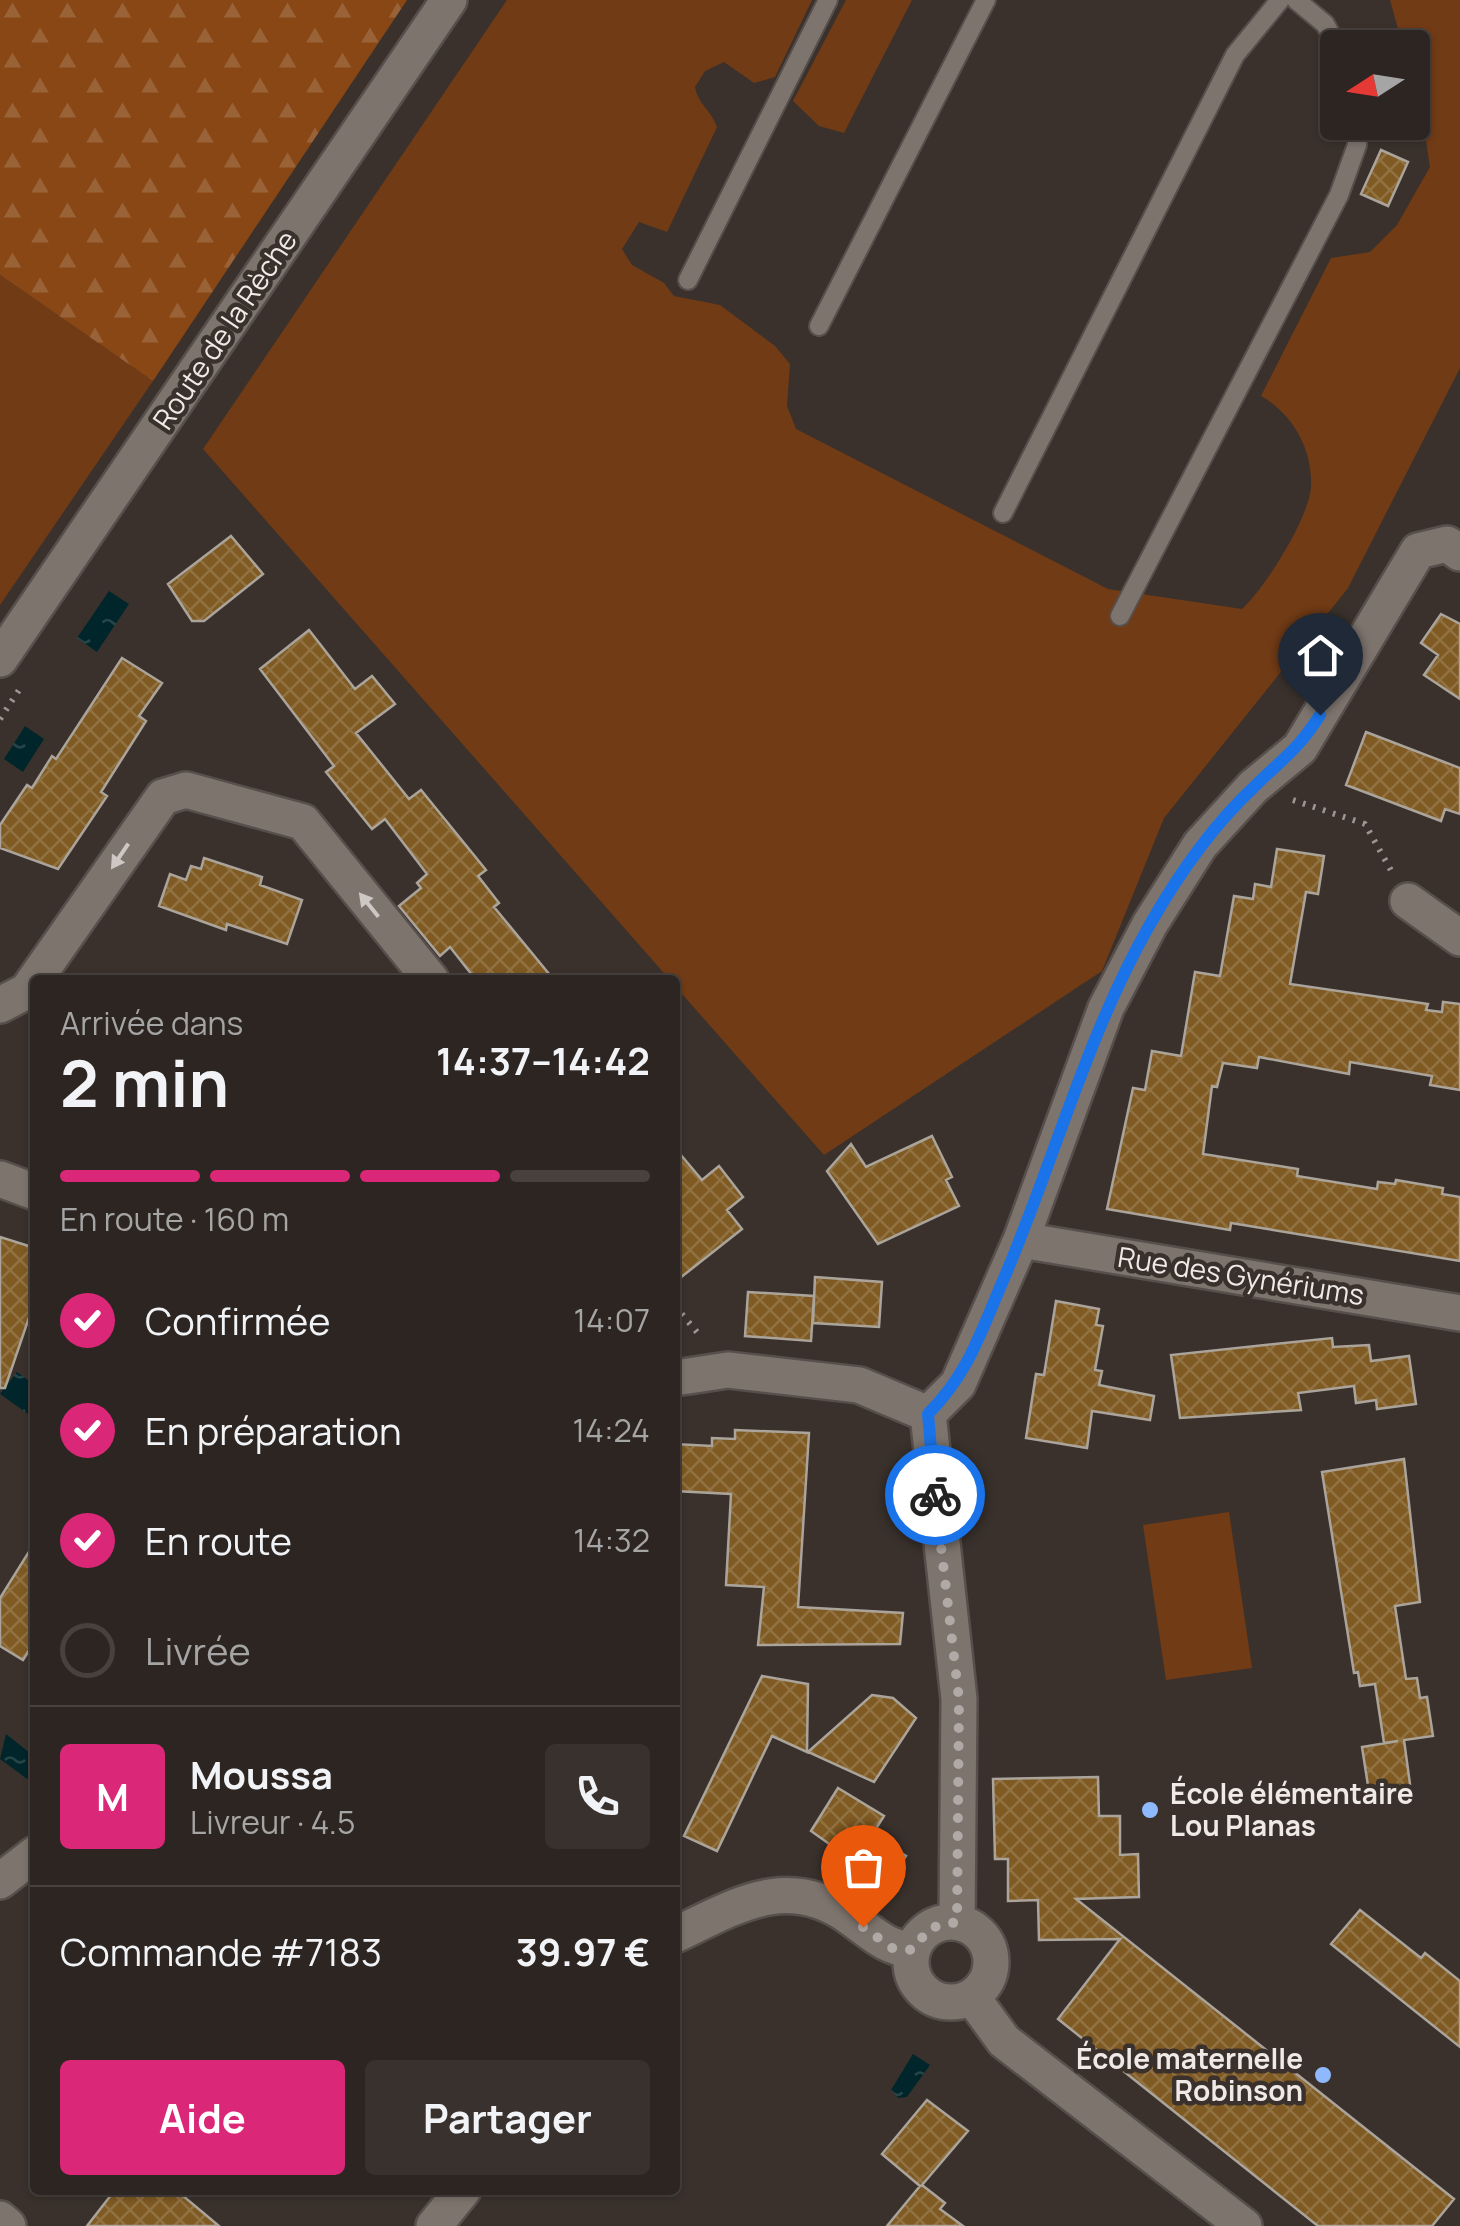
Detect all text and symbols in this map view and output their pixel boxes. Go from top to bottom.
north arrow [1320,30,1430,140]
map controls [1320,30,1430,140]
street label: Route de la Rèche [143,223,305,436]
pin [1278,613,1363,716]
icon: home [1293,628,1348,683]
one-way arrow [111,843,129,870]
one-way arrow [359,892,380,917]
text: Arrivée dans [60,1001,243,1045]
text: 14:37–14:42 [436,1034,650,1086]
text: 2 min [60,1038,229,1127]
text: En route · 160 m [60,1197,289,1241]
street label: Rue des Gynériums [1115,1237,1367,1313]
icon: check [60,1293,115,1348]
text: Confirmée [145,1294,331,1346]
text: 14:07 [574,1298,650,1342]
icon: check [60,1403,115,1458]
text: En préparation [145,1404,401,1456]
text: 14:24 [573,1408,650,1452]
courier [885,1445,985,1545]
icon: bike [908,1468,963,1523]
icon: check [60,1513,115,1568]
text: En route [145,1514,292,1566]
text: 14:32 [573,1518,650,1562]
text: Livrée [145,1624,251,1676]
button: phone [545,1744,650,1849]
text: Moussa [190,1748,333,1800]
text: M [96,1770,129,1822]
place label: École élémentaire Lou Planas [1170,1774,1414,1844]
marker: École élémentaire Lou Planas [1139,1799,1161,1821]
text: Livreur · 4.5 [190,1800,355,1844]
pin [821,1825,906,1928]
icon: bag [836,1840,891,1895]
text: Commande #7183 [60,1925,382,1977]
text: 39.97 € [516,1925,650,1977]
place label: École maternelle Robinson [1076,2039,1303,2109]
button: Aide [60,2060,345,2175]
button: Partager [365,2060,650,2175]
marker: École maternelle Robinson [1312,2064,1334,2086]

